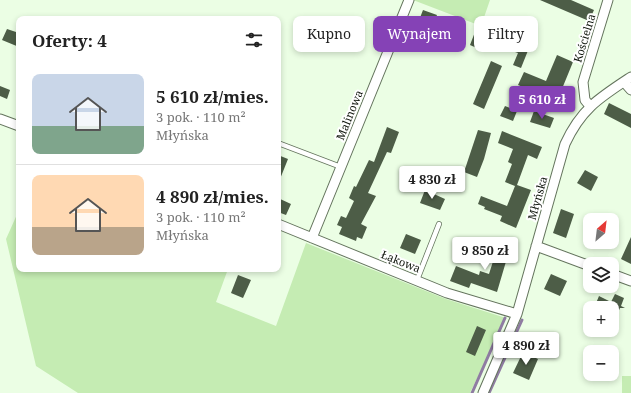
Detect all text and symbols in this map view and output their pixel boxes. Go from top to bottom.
street label: Kościelna [569,12,599,64]
chip: Kupno [293,16,365,52]
chip: Wynajem [373,16,466,52]
chip: Filtry [474,16,538,52]
text: Oferty: 4 [32,29,107,52]
icon: filters [243,29,265,51]
text: 5 610 zł/mies. [156,85,269,108]
pin: 5 610 zł [501,86,583,120]
street label: Malinowa [332,88,366,142]
icon: home [64,90,112,138]
text: 5 610 zł [518,90,566,108]
text: 3 pok. · 110 m² [156,108,246,126]
text: Młyńska [156,126,209,144]
pin: 4 830 zł [391,166,473,200]
text: 4 830 zł [408,170,456,188]
street label: Młyńska [524,174,550,222]
text: 4 890 zł/mies. [156,185,269,208]
icon: home [64,191,112,239]
text: 3 pok. · 110 m² [156,208,246,226]
north arrow [583,213,619,249]
map controls [583,213,619,381]
text: Młyńska [156,226,209,244]
pin: 9 850 zł [444,237,526,271]
text: 9 850 zł [461,241,509,259]
street label: Łąkowa [379,246,423,276]
button: layers [583,257,619,293]
button: + [583,301,619,337]
pin: 4 890 zł [485,332,567,366]
text: 4 890 zł [502,336,550,354]
button: − [583,345,619,381]

